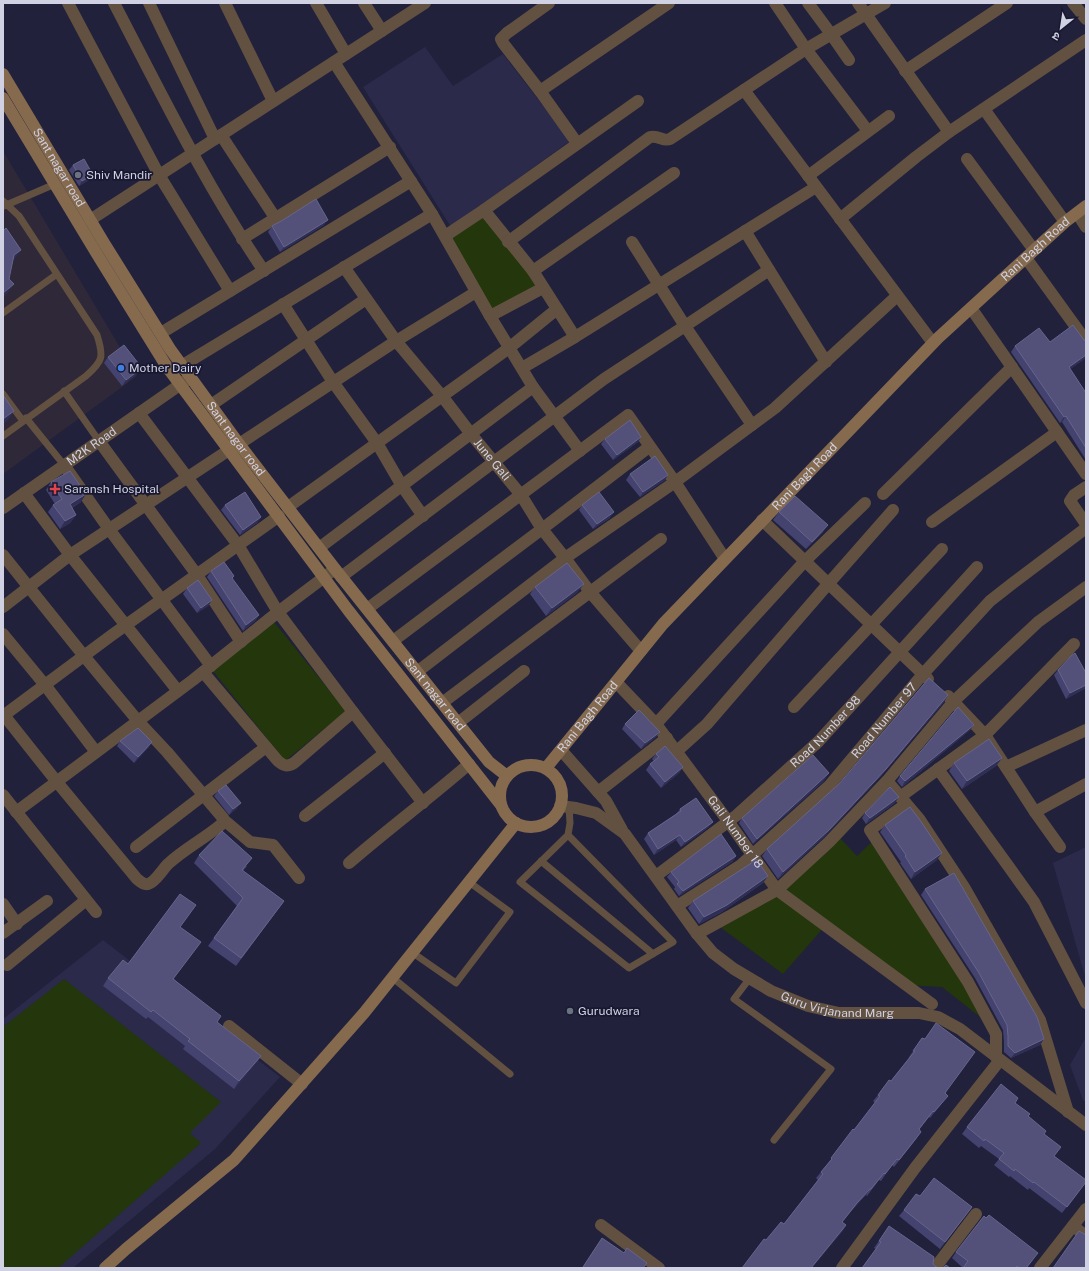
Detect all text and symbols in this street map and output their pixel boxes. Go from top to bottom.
north arrow [1041,8,1081,48]
text: उ [1050,30,1062,43]
street label: Sant nagar road [30,126,88,209]
place label: Shiv Mandir [86,168,152,182]
marker: Shiv Mandir [73,170,83,180]
street label: Rani Bagh Road [998,214,1072,284]
place label: Mother Dairy [129,361,202,375]
marker: Mother Dairy [116,363,126,373]
street label: Sant nagar road [204,399,268,479]
street label: M2K Road [64,424,119,468]
street label: June Gali [471,436,513,483]
street label: Rani Bagh Road [769,440,840,513]
place label: Saransh Hospital [64,482,160,496]
marker: Saransh Hospital [49,483,61,495]
street label: Sant nagar road [402,655,468,733]
street label: Rani Bagh Road [554,678,621,755]
street label: Road Number 97 [849,680,920,761]
street label: Road Number 98 [787,693,864,770]
street label: Gali Number 18 [705,793,766,871]
street label: Guru Virjanand Marg [779,989,894,1020]
place label: Gurudwara [578,1004,640,1018]
marker: Gurudwara [565,1006,575,1016]

